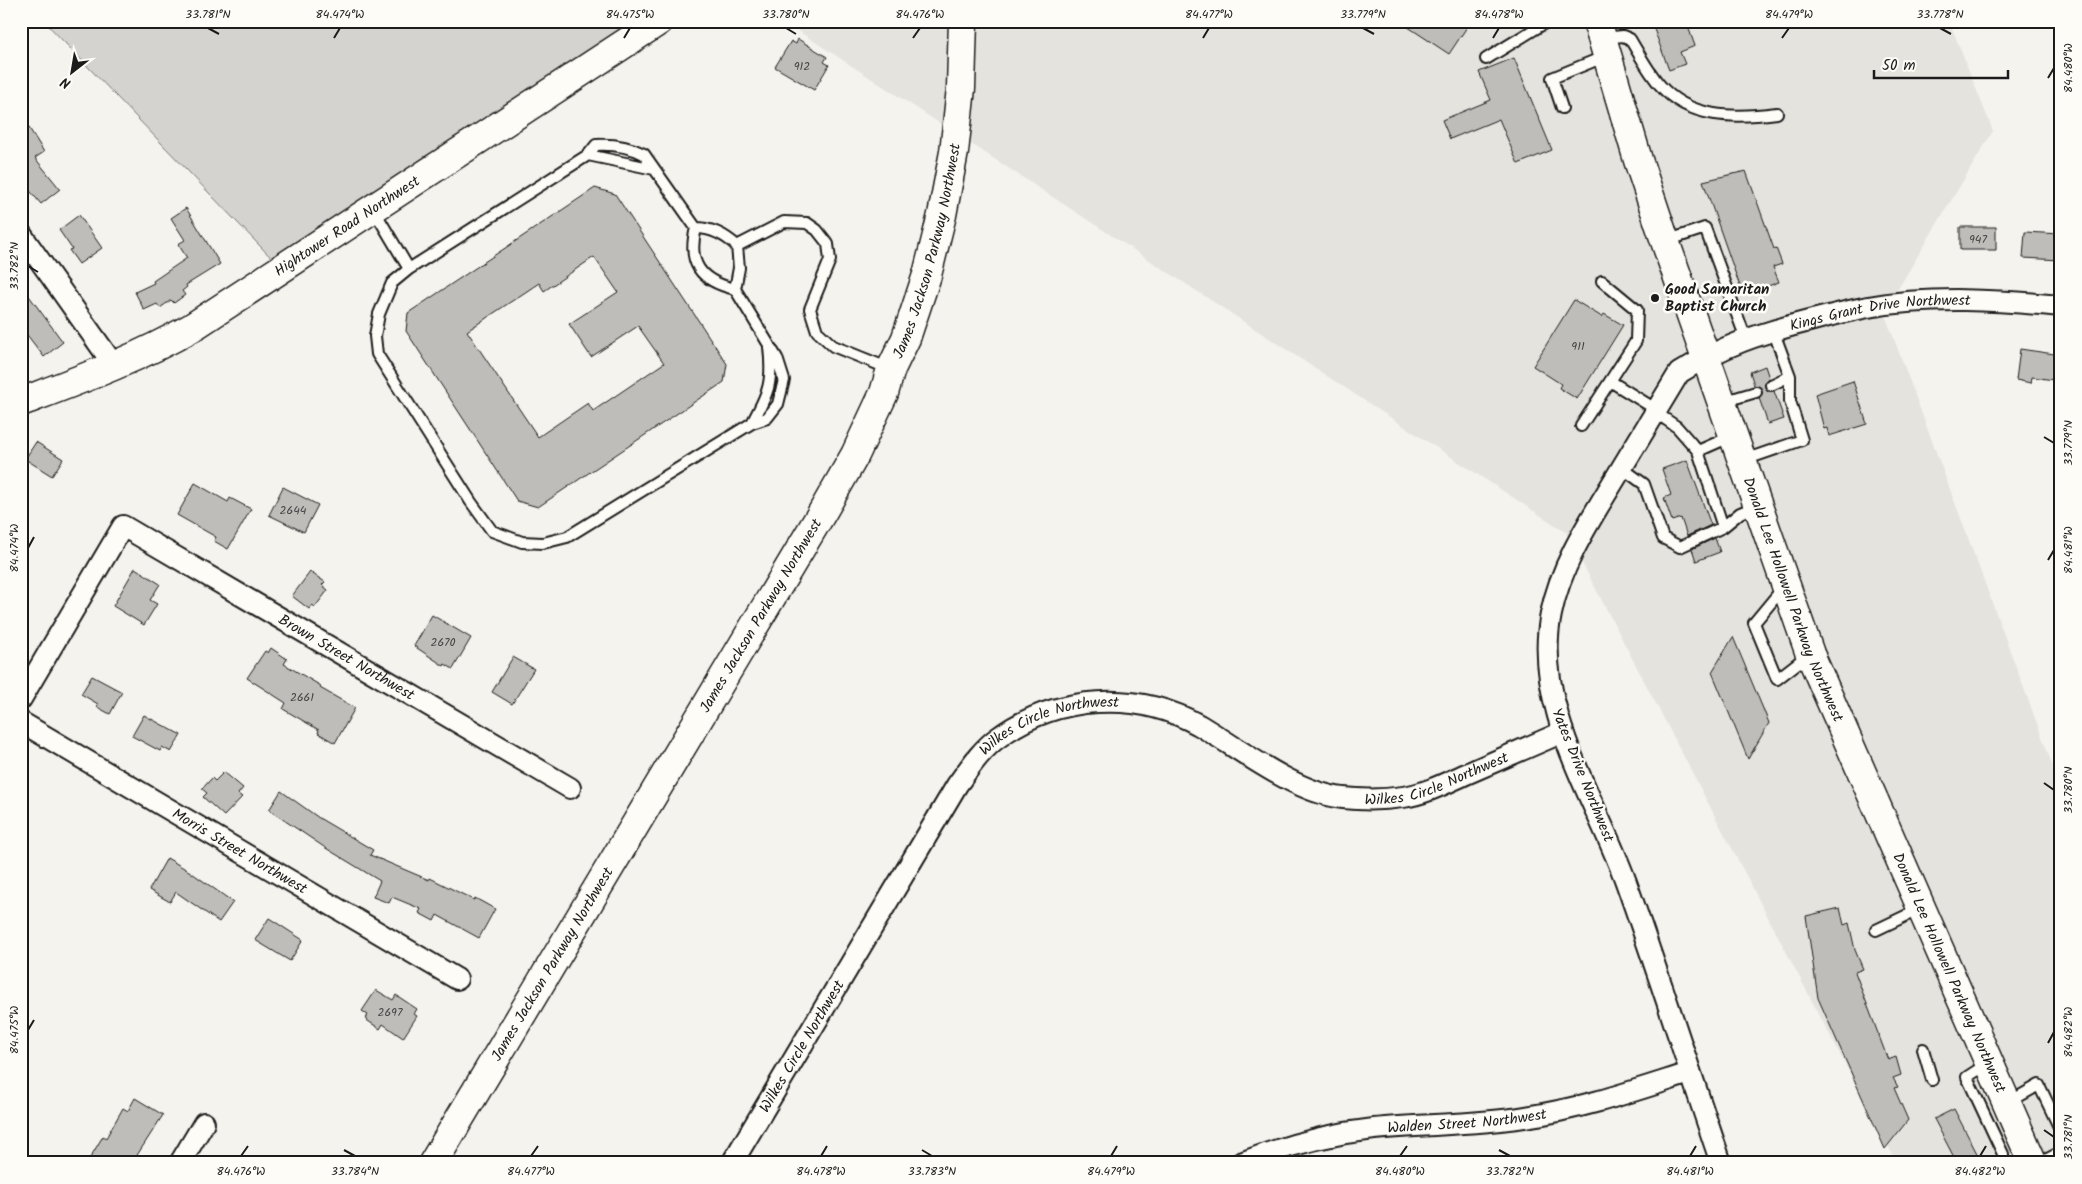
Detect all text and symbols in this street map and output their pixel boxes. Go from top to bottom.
text: 33.781°N [185,5,231,24]
text: 84.474°W [316,5,364,24]
text: 84.475°W [606,5,654,24]
text: 33.780°N [762,5,810,24]
text: 84.476°W [896,5,944,24]
text: 84.477°W [1185,5,1233,24]
text: 33.779°N [1340,5,1386,24]
text: 84.478°W [1474,5,1524,24]
text: 84.479°W [1765,5,1813,24]
text: 33.778°N [1916,5,1964,24]
text: 84.480°W [2059,43,2078,93]
north arrow [48,48,98,98]
scale bar [1874,48,2008,80]
text: 50 m [1882,54,1916,78]
house number: 912 [794,57,810,76]
text: N [56,70,75,94]
street label: James Jackson Parkway Northwest [887,142,968,363]
street label: Hightower Road Northwest [270,170,425,283]
house number: 947 [1969,230,1987,249]
text: 33.782°N [5,242,24,290]
place label: Good Samaritan Baptist Church [1665,278,1769,319]
street label: Kings Grant Drive Northwest [1787,289,1971,339]
marker: Good Samaritan Baptist Church [1649,292,1661,304]
house number: 911 [1571,337,1585,356]
text: 33.779°N [2059,420,2078,466]
street label: Donald Lee Hollowell Parkway Northwest [1736,474,1849,726]
house number: 2644 [280,501,307,520]
street label: James Jackson Parkway Northwest [694,514,829,718]
text: 84.474°W [5,524,24,572]
text: 84.481°W [2059,526,2078,574]
street label: Brown Street Northwest [273,609,419,707]
house number: 2670 [430,633,456,652]
house number: 2661 [290,688,314,707]
street label: Wilkes Circle Northwest [974,691,1120,762]
street label: Yates Drive Northwest [1544,705,1620,846]
street label: Wilkes Circle Northwest [1365,746,1513,812]
text: 33.780°N [2059,766,2078,814]
street label: Morris Street Northwest [167,803,312,901]
street label: Donald Lee Hollowell Parkway Northwest [1886,849,2012,1097]
street label: James Jackson Parkway Northwest [486,863,620,1066]
street label: Wilkes Circle Northwest [754,976,851,1118]
house number: 2697 [377,1003,403,1022]
text: 84.475°W [5,1006,24,1054]
text: 84.482°W [2059,1007,2078,1057]
street label: Walden Street Northwest [1387,1103,1549,1141]
text: 33.781°N [2059,1114,2078,1160]
text: 84.476°W [217,1162,265,1181]
text: 33.784°N [331,1162,379,1181]
text: 84.477°W [507,1162,555,1181]
text: 84.478°W [796,1162,846,1181]
text: 33.783°N [908,1162,956,1181]
text: 84.479°W [1087,1162,1135,1181]
text: 84.480°W [1375,1162,1425,1181]
text: 33.782°N [1486,1162,1534,1181]
text: 84.481°W [1666,1162,1714,1181]
text: 84.482°W [1955,1162,2005,1181]

